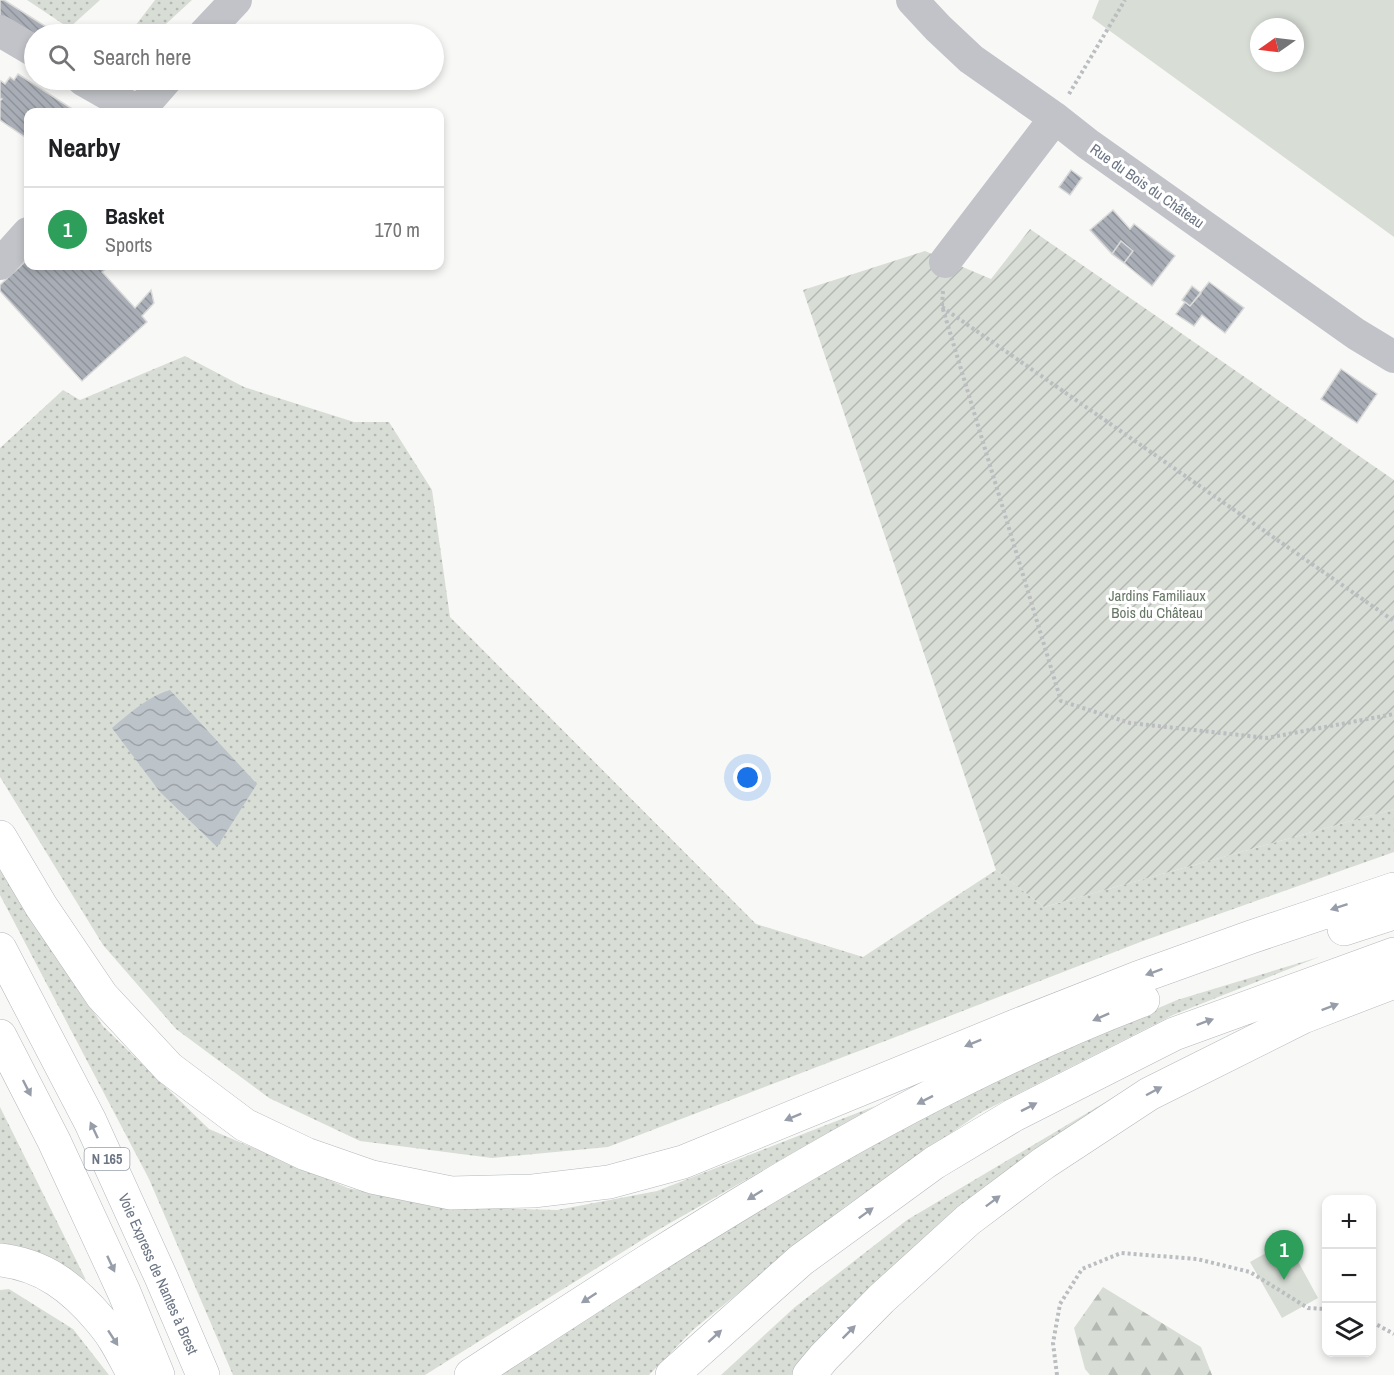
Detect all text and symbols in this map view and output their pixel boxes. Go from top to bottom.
north arrow [1250,18,1304,72]
search box [24,24,444,90]
icon: search [45,41,78,74]
text: Search here [93,42,191,72]
text: Nearby [48,130,120,165]
street label: Rue du Bois du Château [1086,138,1208,233]
text: Basket [105,201,164,231]
text: 1 [63,216,72,243]
text: 170 m [374,216,420,243]
text: Sports [105,231,152,258]
park label: Jardins Familiaux Bois du Château [1108,585,1206,623]
your location [733,763,762,792]
one-way arrow [1329,903,1347,913]
one-way arrow [1145,967,1163,977]
one-way arrow [1321,1002,1339,1011]
one-way arrow [1092,1012,1110,1022]
one-way arrow [1196,1017,1214,1027]
one-way arrow [964,1039,982,1048]
one-way arrow [22,1080,32,1097]
one-way arrow [1145,1087,1163,1097]
one-way arrow [917,1095,934,1105]
one-way arrow [1021,1102,1038,1111]
one-way arrow [783,1112,801,1122]
one-way arrow [89,1121,98,1138]
road number: N 165 [84,1148,130,1170]
one-way arrow [747,1189,763,1200]
street label: Voie Express de Nantes à Brest [113,1190,204,1358]
one-way arrow [985,1195,1001,1207]
map controls [1322,1195,1376,1357]
button: + [1322,1195,1376,1249]
one-way arrow [858,1207,873,1219]
pin: 1 [1264,1230,1304,1280]
button: − [1322,1249,1376,1303]
one-way arrow [106,1255,116,1273]
one-way arrow [581,1292,597,1303]
button: layers [1322,1303,1376,1357]
one-way arrow [841,1325,855,1339]
one-way arrow [107,1330,119,1346]
one-way arrow [707,1330,722,1343]

